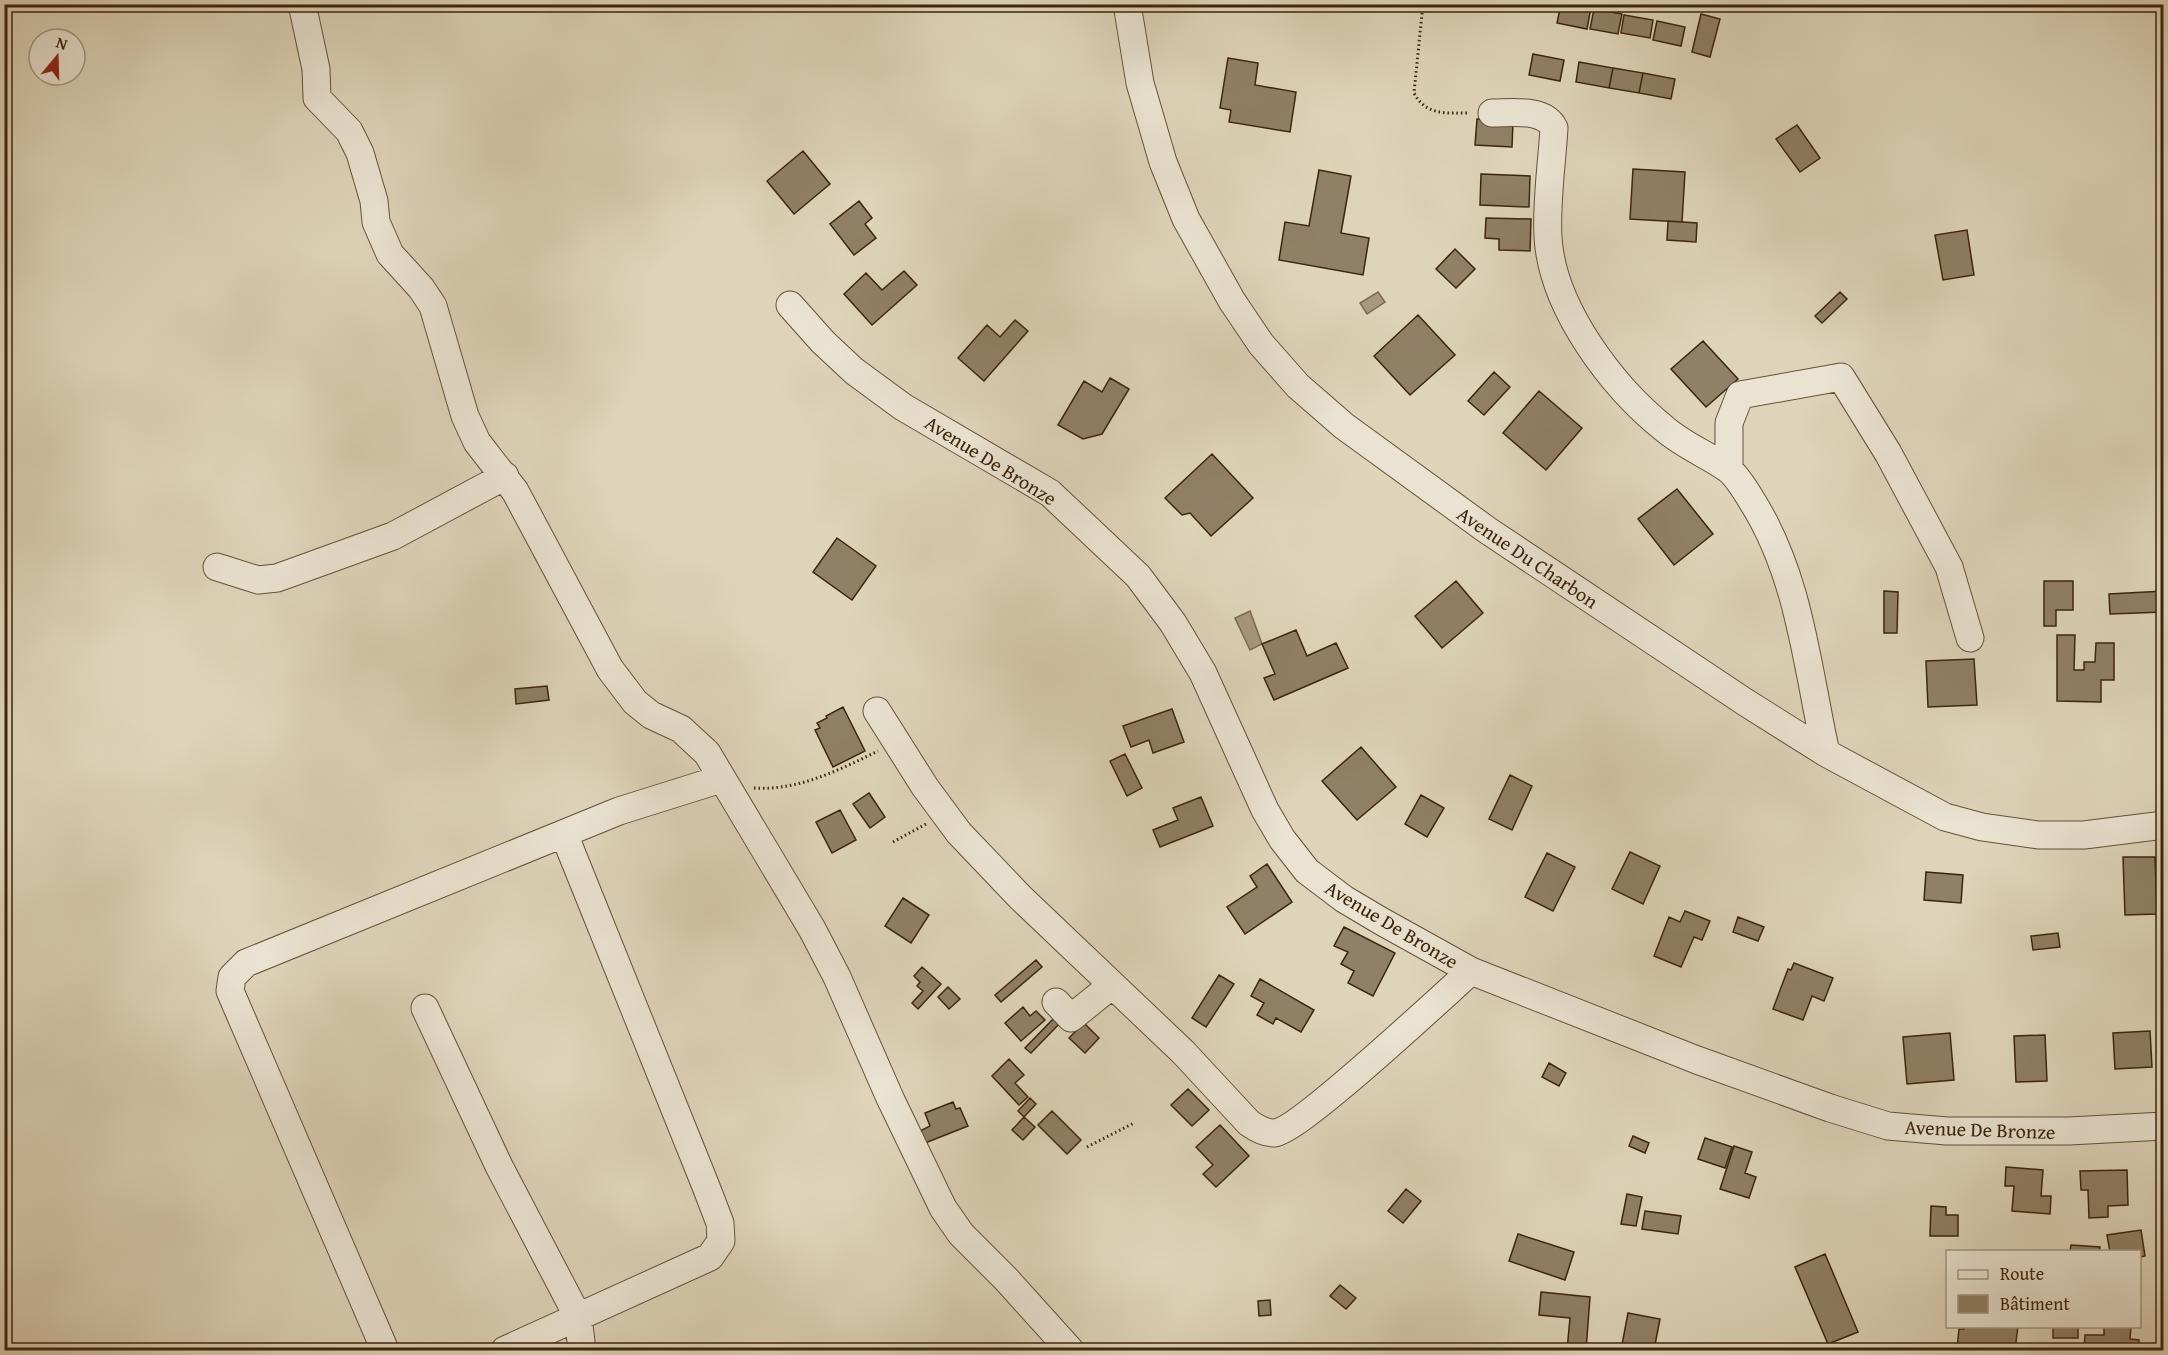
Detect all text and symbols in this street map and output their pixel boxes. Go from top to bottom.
north arrow [27,27,87,87]
text: N [53,30,71,56]
street label: Avenue De Bronze [919,408,1063,512]
street label: Avenue Du Charbon [1452,499,1604,615]
street label: Avenue De Bronze [1320,873,1464,975]
street label: Avenue De Bronze [1904,1112,2056,1146]
legend [1946,1250,2141,1328]
text: Route [2000,1260,2044,1287]
text: Bâtiment [2000,1290,2070,1317]

